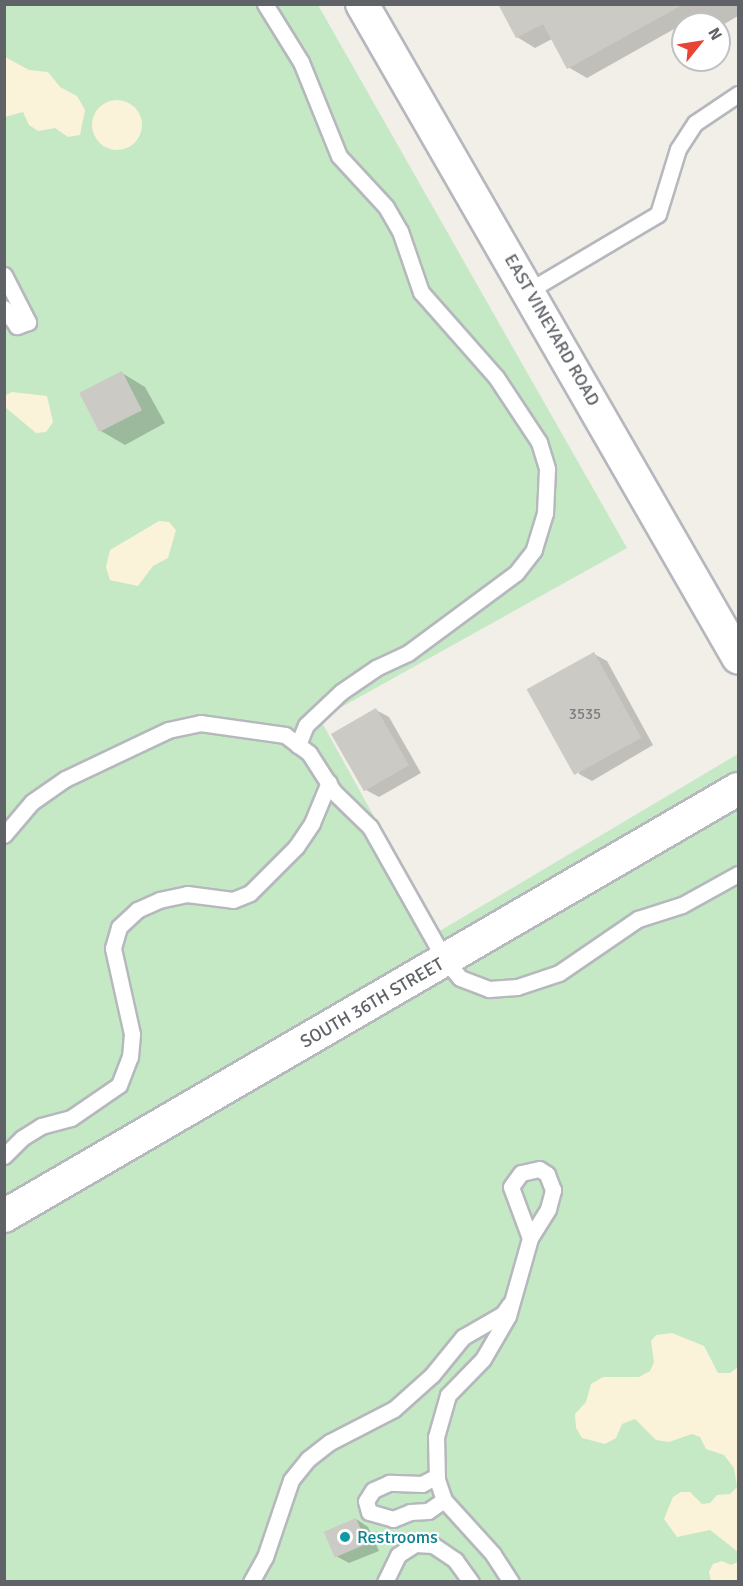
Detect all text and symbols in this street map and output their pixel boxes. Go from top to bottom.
north arrow [671,12,731,72]
text: N [703,24,726,44]
street label: EAST VINEYARD ROAD [500,250,604,410]
house number: 3535 [569,706,601,724]
street label: SOUTH 36TH STREET [297,953,447,1053]
place label: Restrooms [357,1526,438,1548]
marker: Restrooms [338,1530,352,1544]

